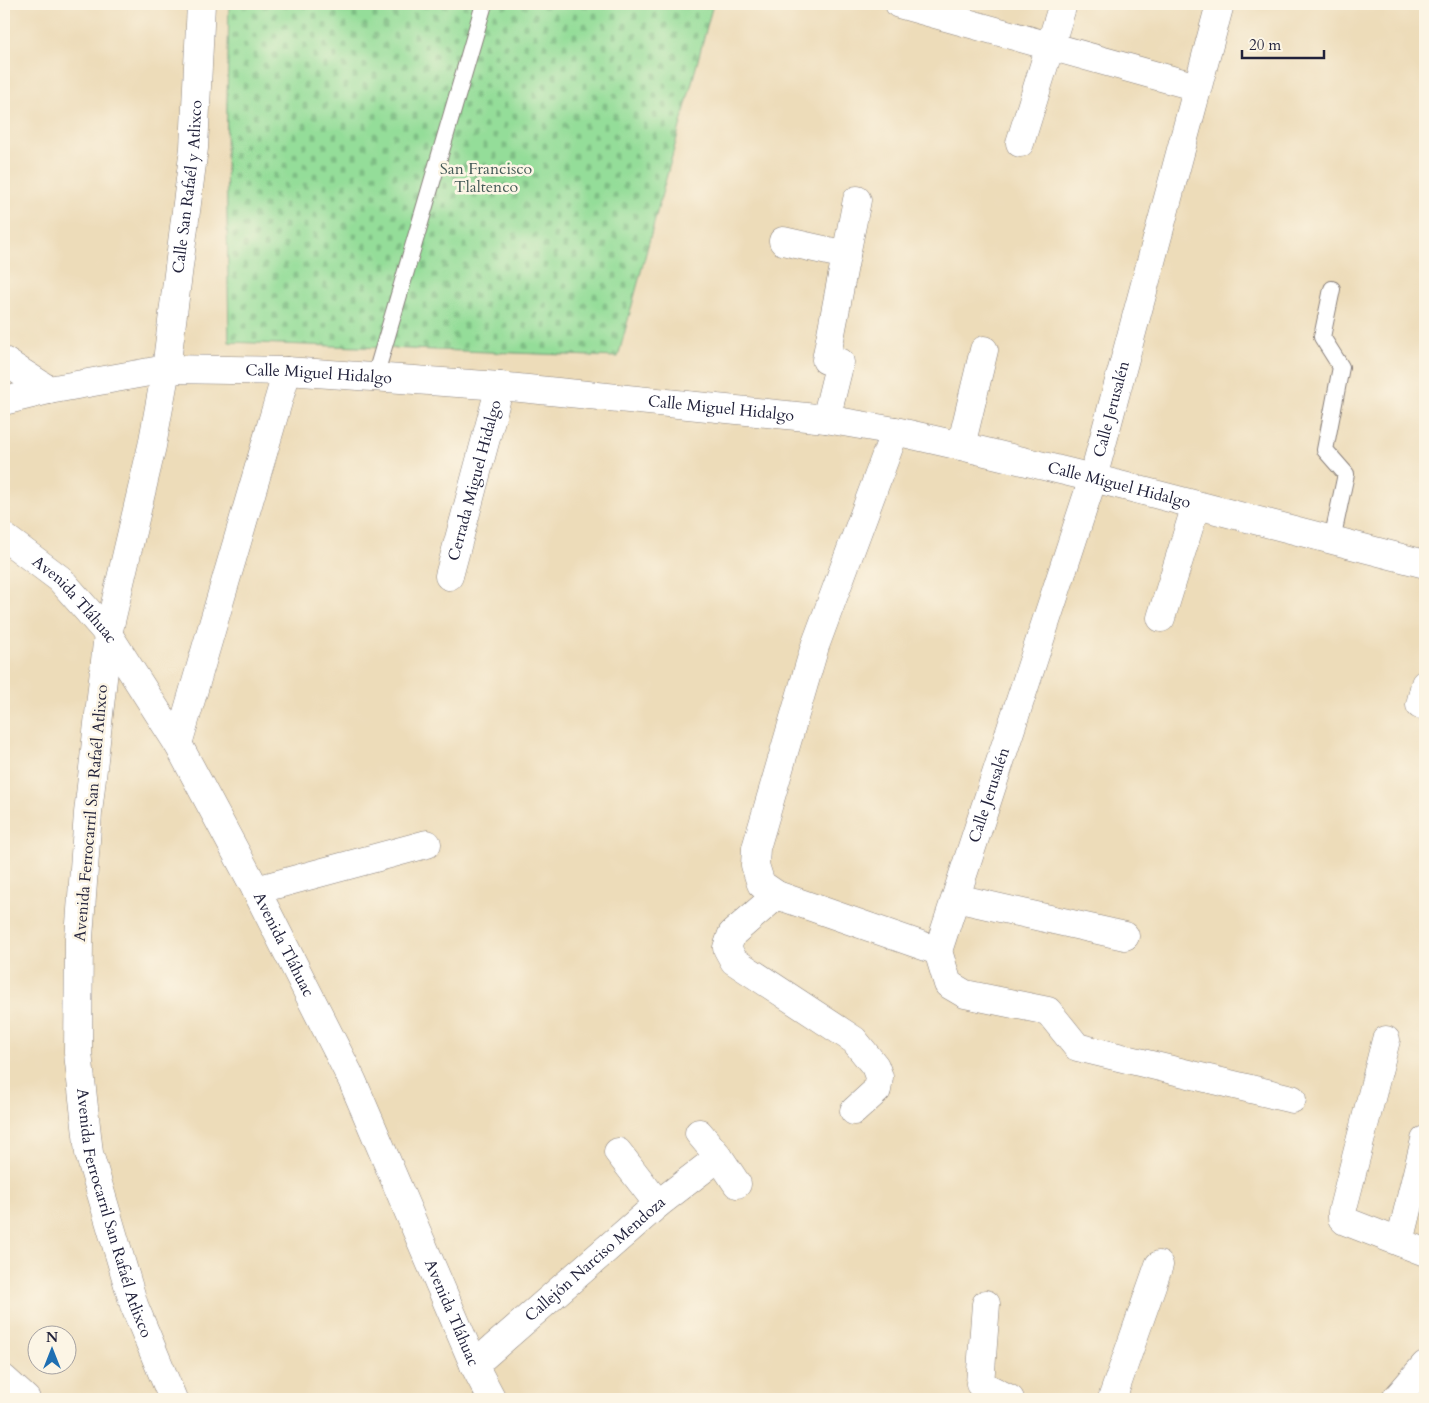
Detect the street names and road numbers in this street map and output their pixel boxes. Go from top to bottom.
street label: Calle San Rafaél y Atlixco [167,99,207,275]
street label: Calle Miguel Hidalgo [245,359,393,389]
street label: Calle Jerusalén [1088,359,1135,460]
street label: Calle Miguel Hidalgo [647,390,796,427]
street label: Cerrada Miguel Hidalgo [443,397,507,563]
street label: Calle Miguel Hidalgo [1045,456,1193,514]
street label: Avenida Tláhuac [28,551,122,648]
street label: Avenida Ferrocarril San Rafaél Atlixco [69,683,113,943]
street label: Calle Jerusalén [963,745,1015,846]
street label: Avenida Tláhuac [248,888,319,1001]
street label: Avenida Ferrocarril San Rafaél Atlixco [71,1087,158,1341]
street label: Callejón Narciso Mendoza [520,1191,670,1327]
street label: Avenida Tláhuac [419,1256,484,1370]

